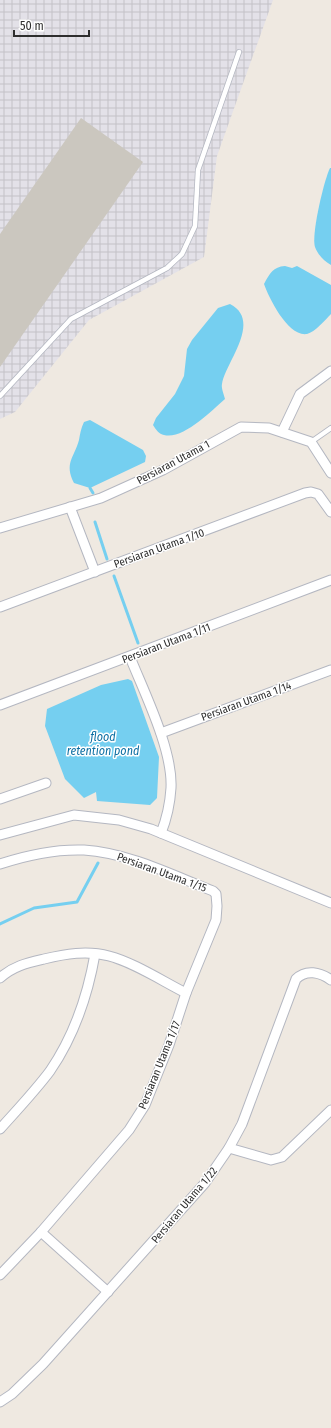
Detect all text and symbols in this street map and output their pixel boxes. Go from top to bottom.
scale bar [14,12,89,38]
text: 50 m [20,19,44,33]
street label: Persiaran Utama 1 [135,438,212,487]
street label: Persiaran Utama 1/10 [112,526,206,571]
street label: Persiaran Utama 1/11 [120,621,212,666]
street label: Persiaran Utama 1/14 [199,679,294,724]
water label: flood retention pond [67,730,140,758]
street label: Persiaran Utama 1/15 [115,850,209,895]
street label: Persiaran Utama 1/17 [136,1019,183,1111]
street label: Persiaran Utama 1/22 [149,1165,220,1246]

